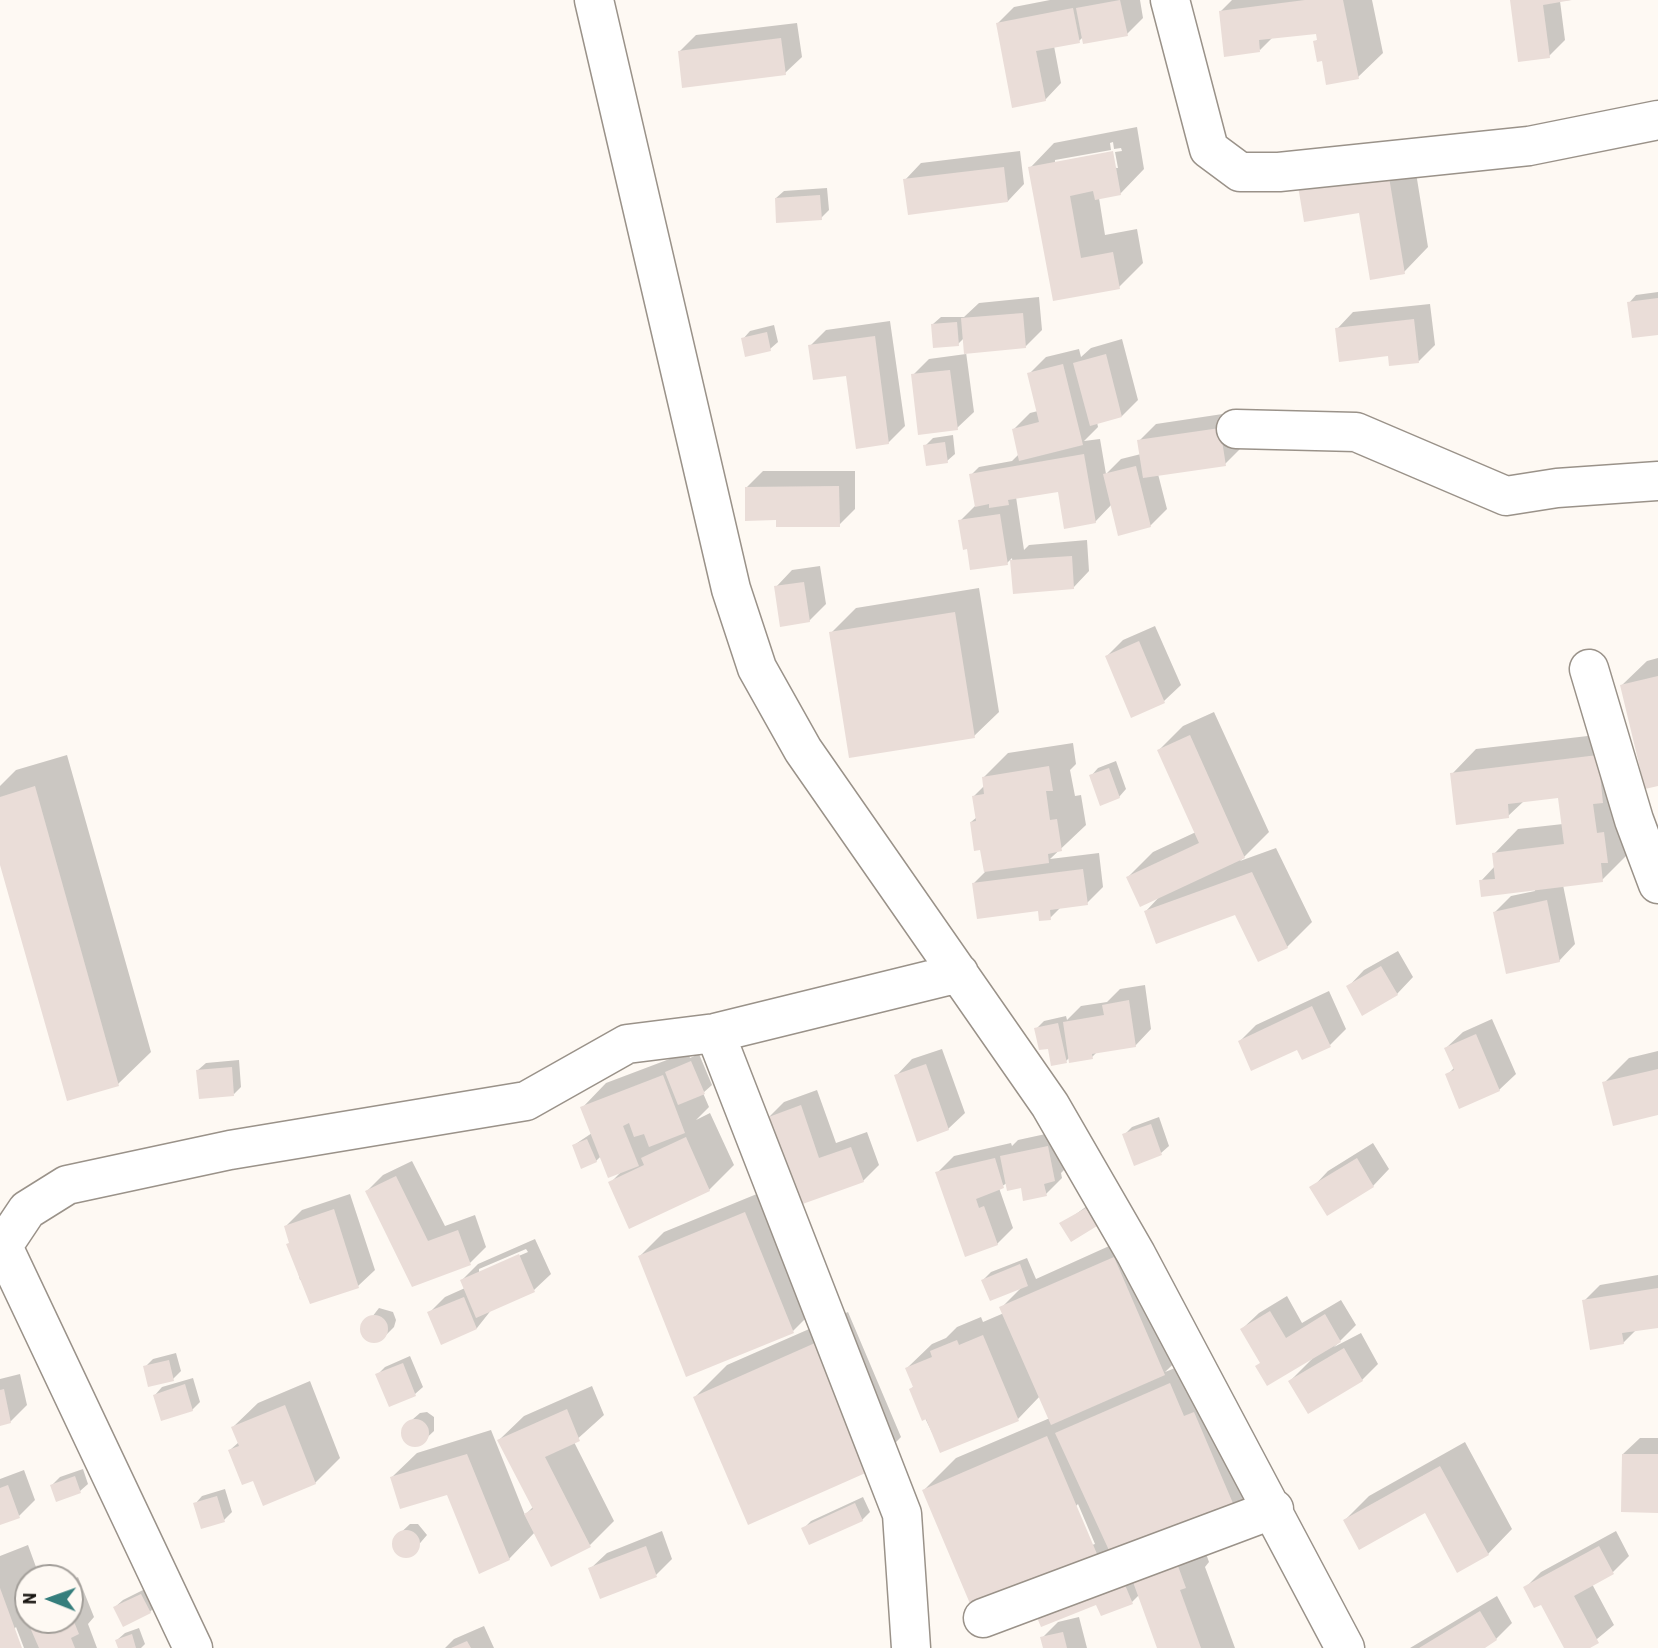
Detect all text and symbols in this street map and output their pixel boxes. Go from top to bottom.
north arrow [14,1564,84,1634]
text: N [18,1593,41,1605]

